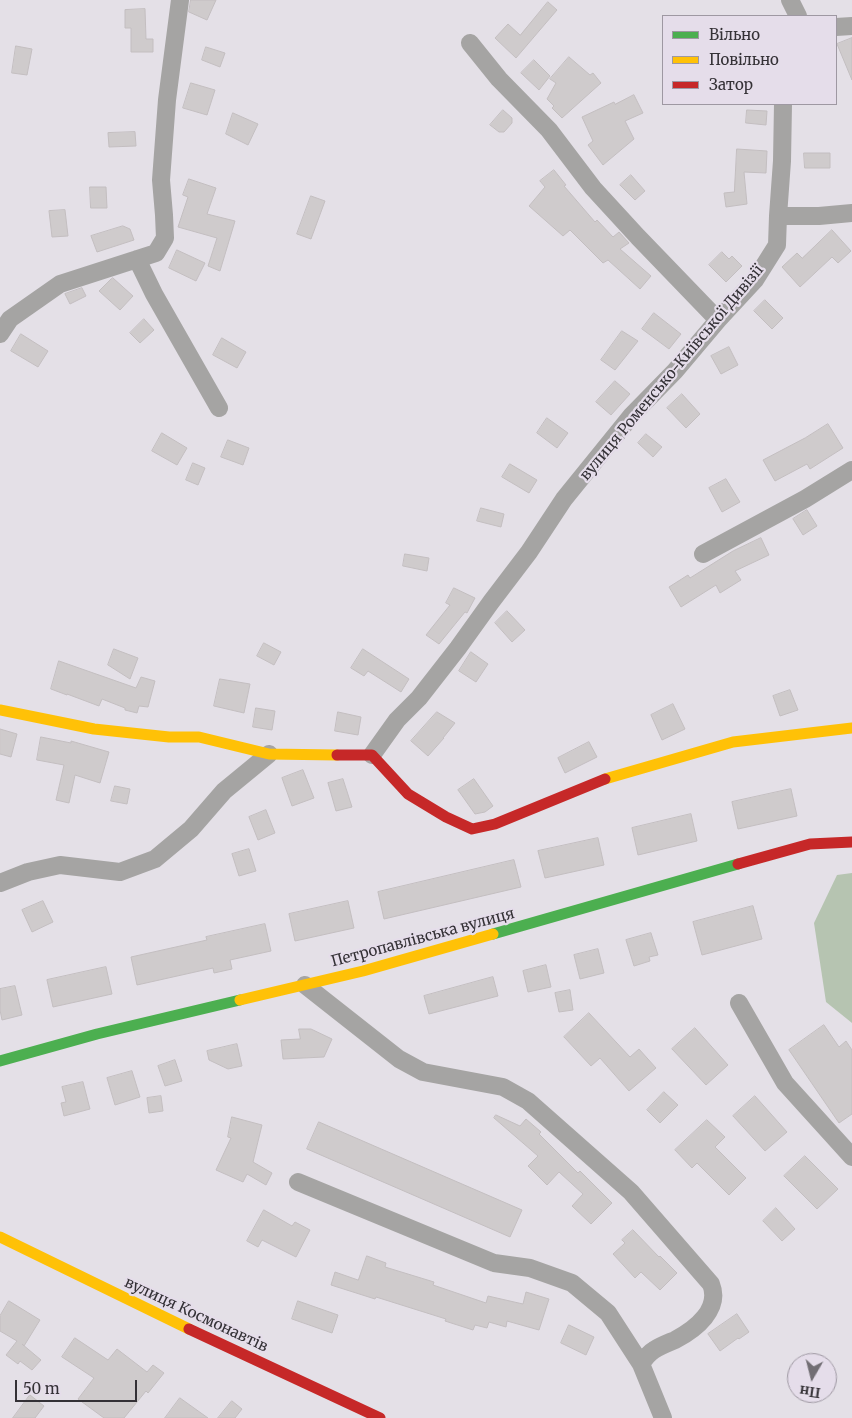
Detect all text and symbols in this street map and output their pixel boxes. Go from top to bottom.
legend [662,15,837,105]
text: Вільно [709,25,760,44]
text: Повільно [709,50,779,69]
text: Затор [709,75,753,94]
street label: вулиця Роменсько-Київської Дивізії [576,262,768,484]
street label: Петропавлівська вулиця [329,905,517,971]
street label: вулиця Космонавтів [121,1274,271,1356]
north arrow [787,1353,837,1403]
scale bar [18,1370,140,1402]
text: 50 m [23,1379,60,1398]
text: Пн [798,1381,822,1402]

